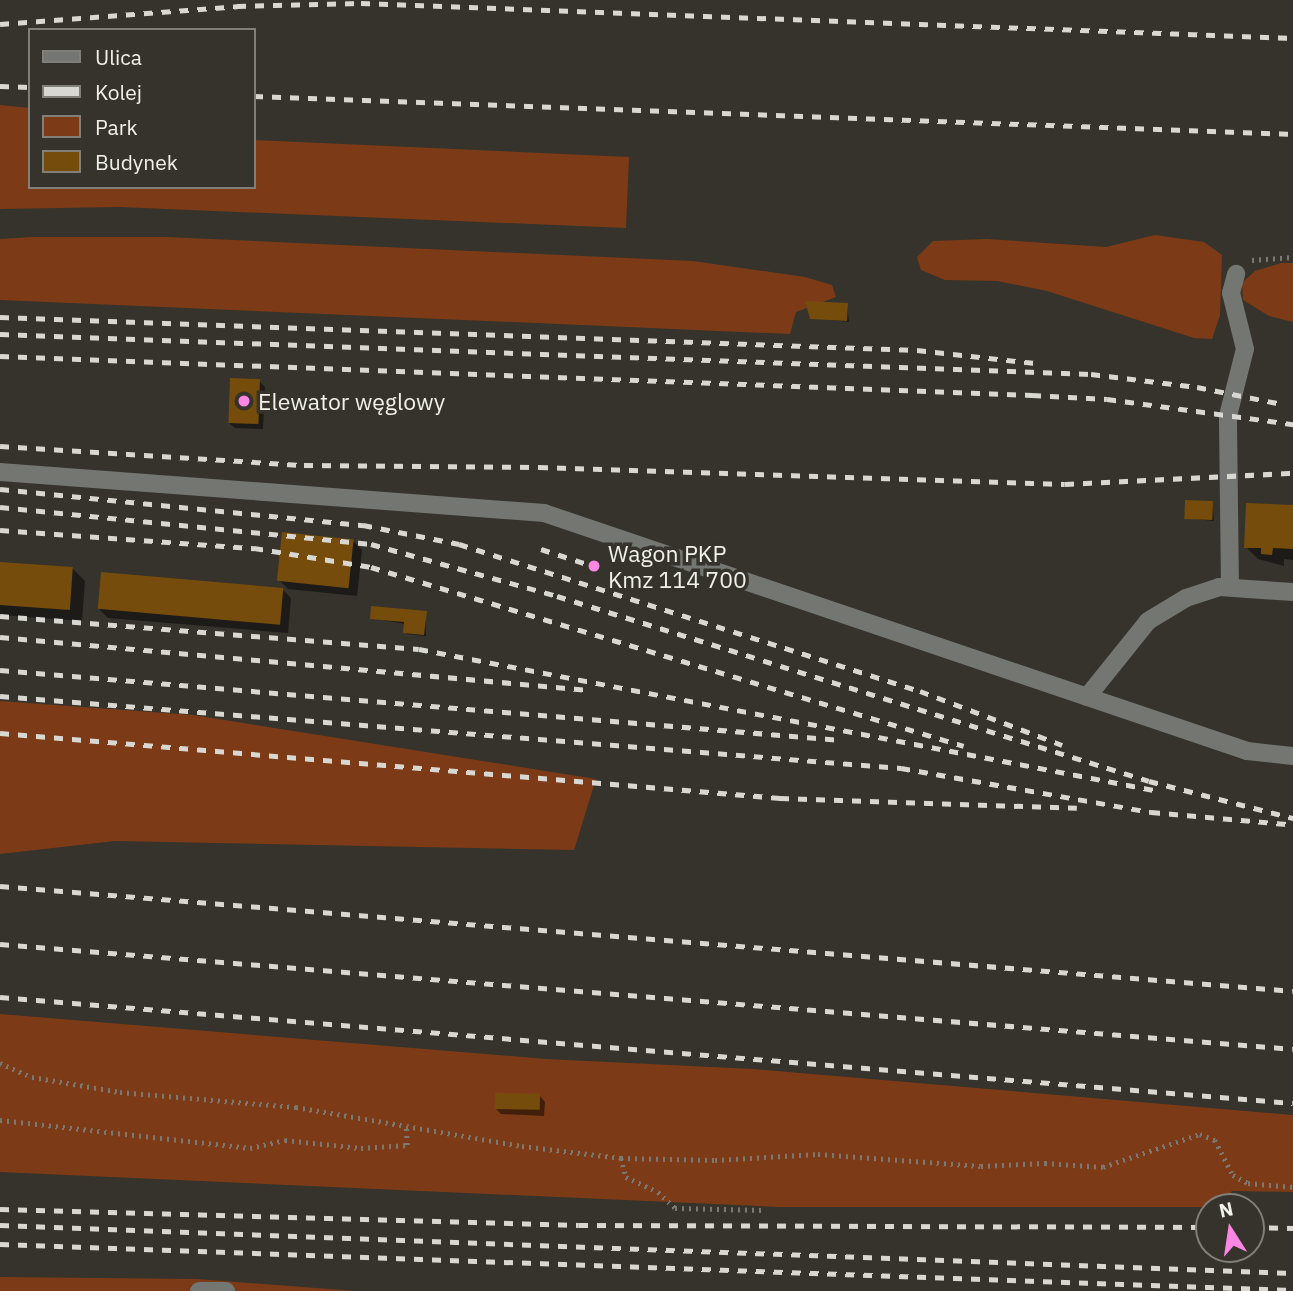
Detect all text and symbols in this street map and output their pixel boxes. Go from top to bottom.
legend [28,28,256,189]
text: Ulica [95,43,142,71]
text: Kolej [95,78,142,106]
text: Park [95,113,138,141]
text: Budynek [95,148,178,176]
place label: Elewator węglowy [258,387,445,415]
marker: Elewator węglowy [236,393,252,409]
place label: Wagon PKP Kmz 114 700 [608,539,747,593]
marker: Wagon PKP Kmz 114 700 [586,558,602,574]
north arrow [1195,1193,1265,1263]
text: N [1217,1196,1235,1223]

